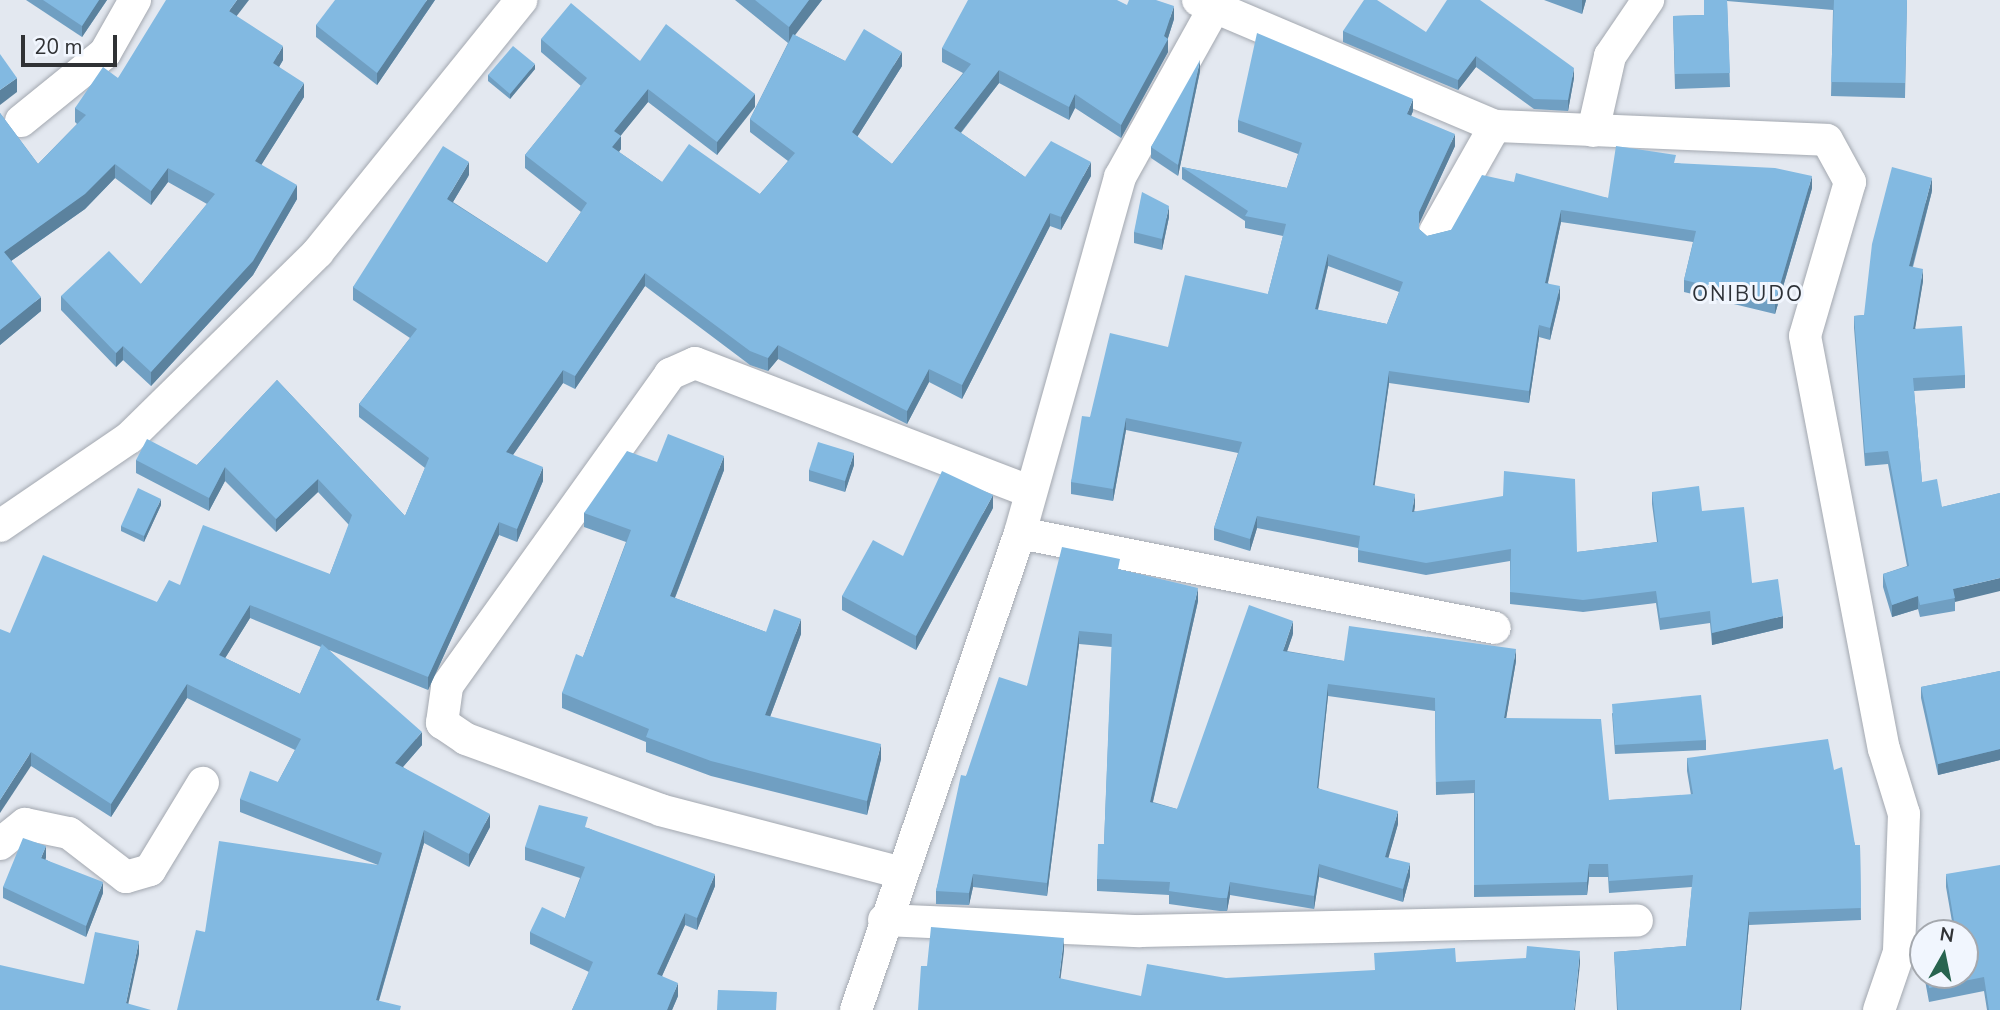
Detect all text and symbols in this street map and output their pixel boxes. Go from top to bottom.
scale bar [24,21,121,65]
text: 20 m [34,33,83,61]
district label: ONIBUDO [1693,281,1803,307]
north arrow [1909,919,1979,989]
text: N [1938,921,1956,949]

